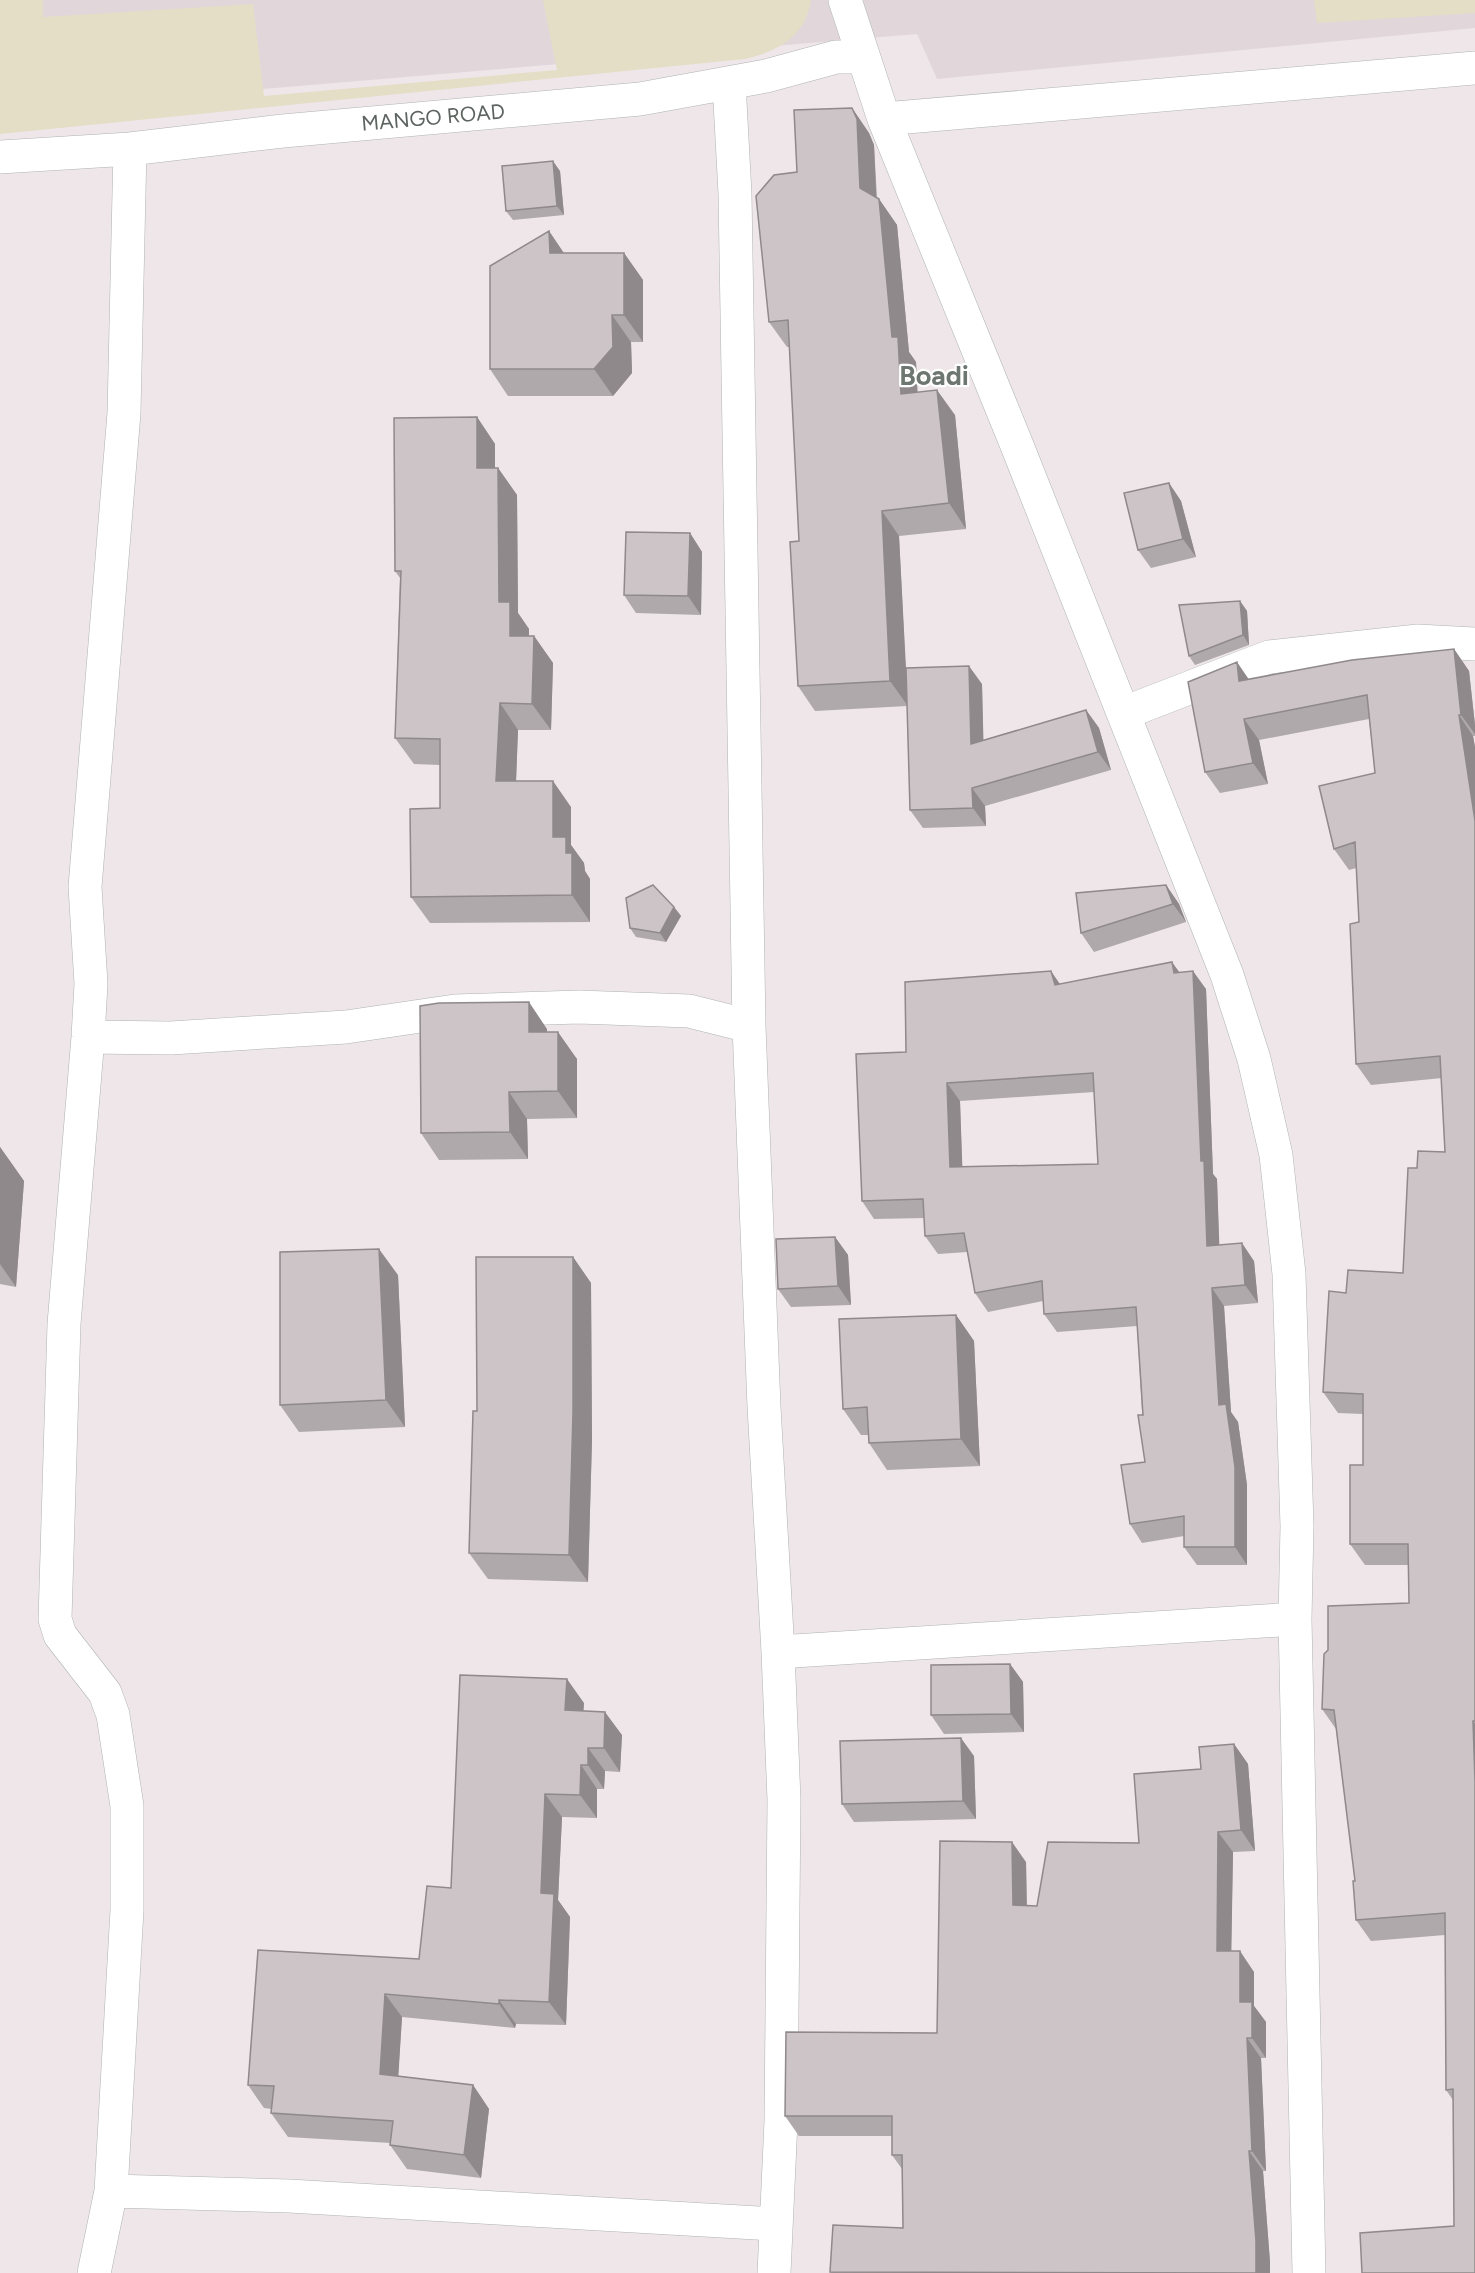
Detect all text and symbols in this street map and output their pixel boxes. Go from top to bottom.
street label: MANGO ROAD [360,98,506,136]
district label: Boadi [899,359,969,392]

